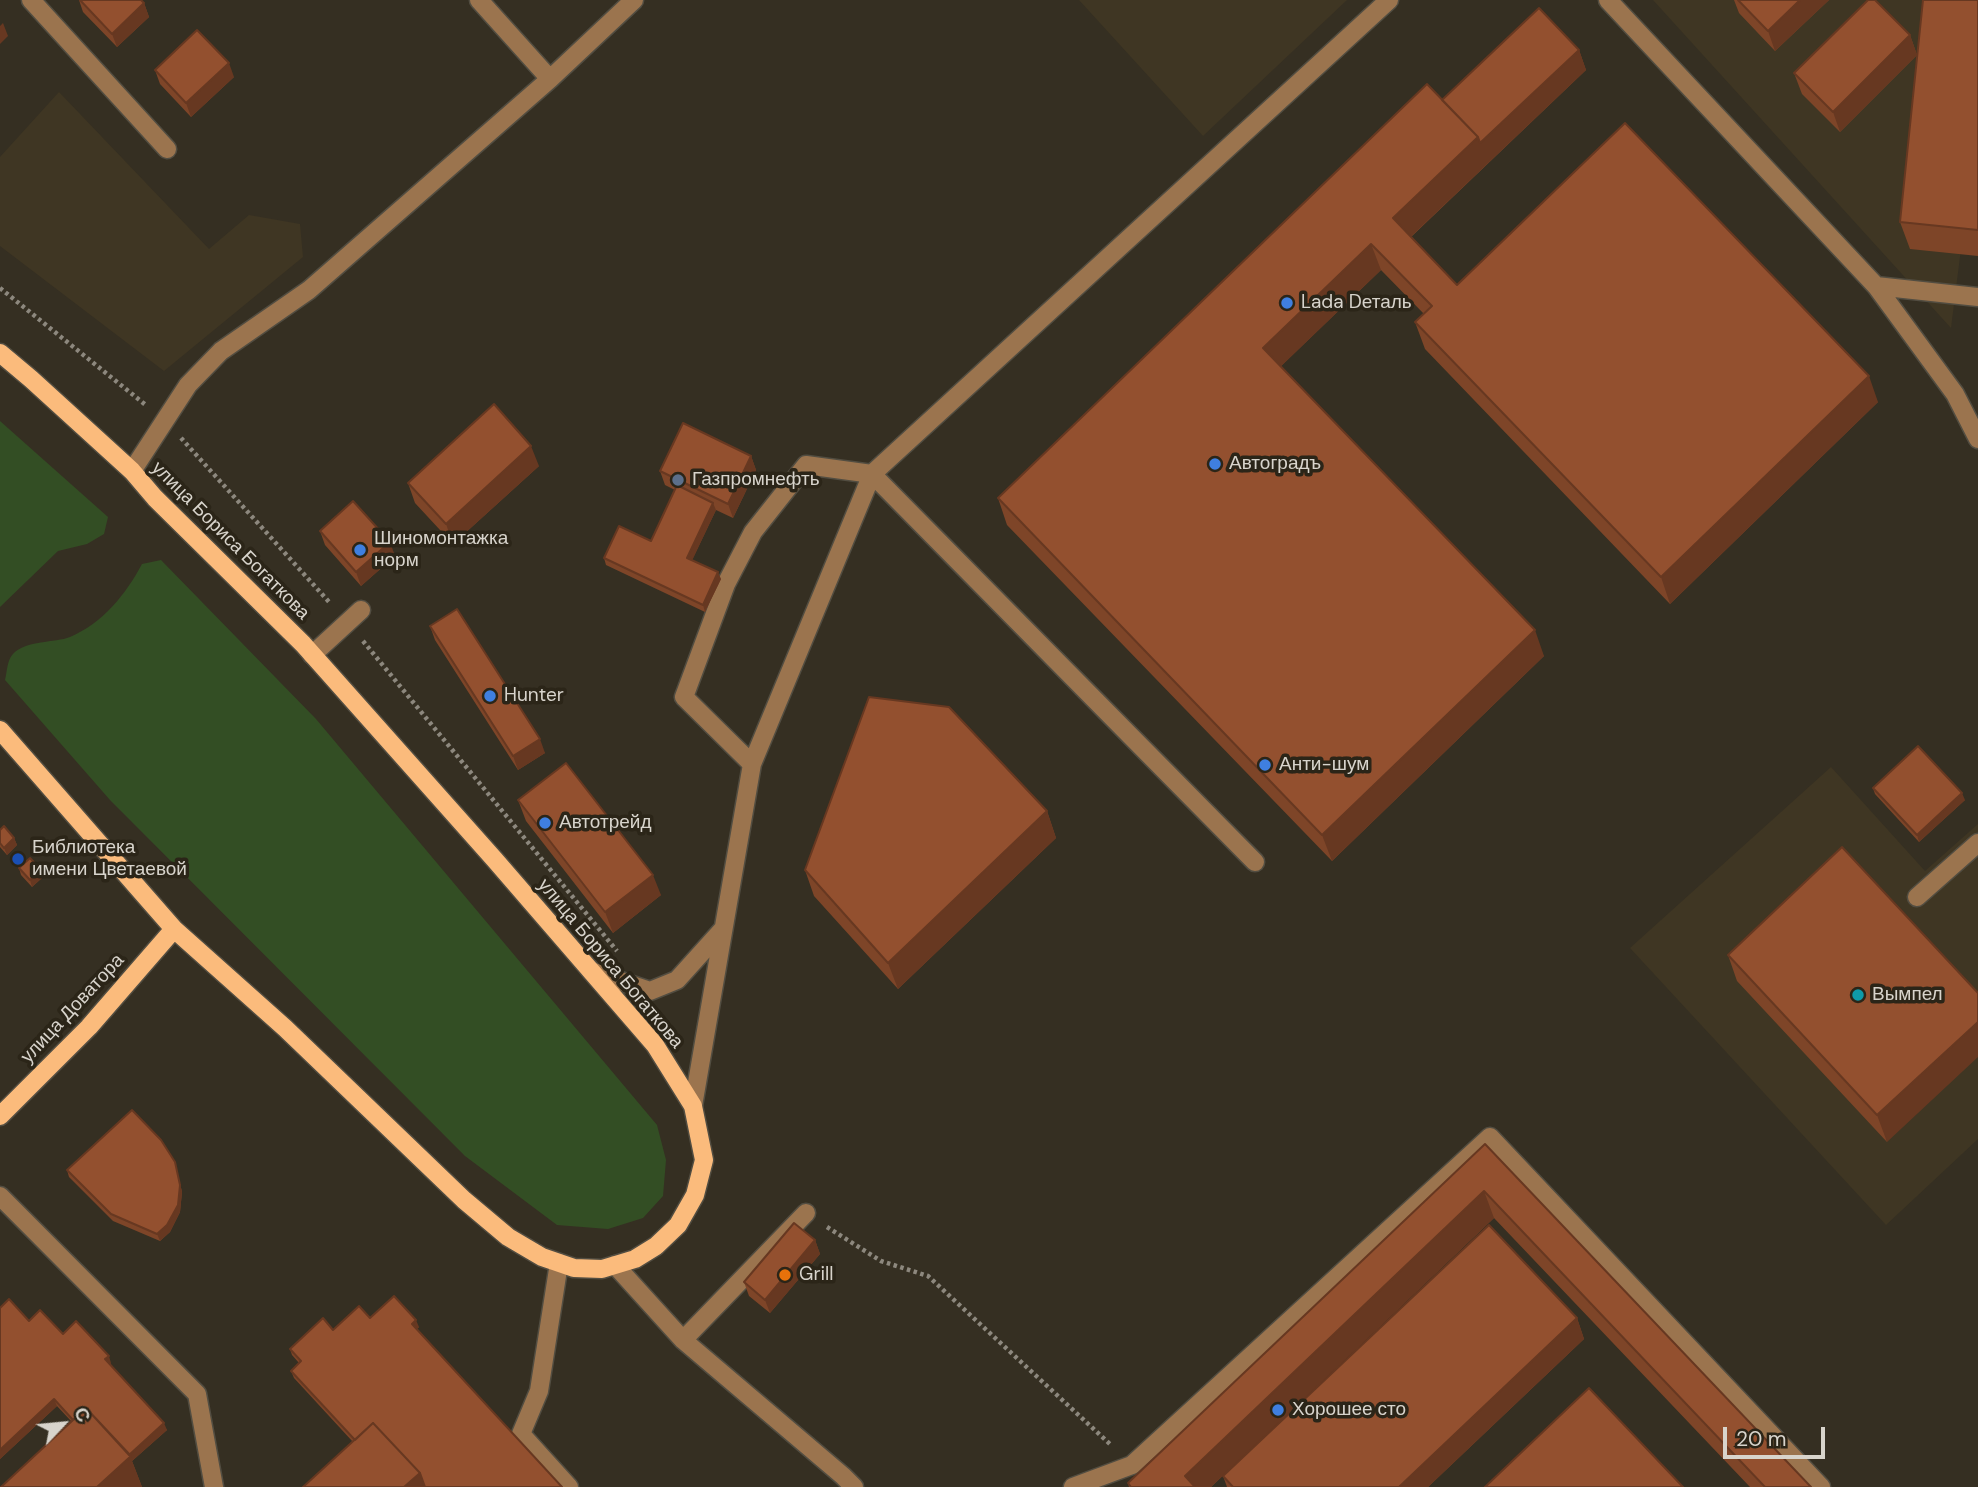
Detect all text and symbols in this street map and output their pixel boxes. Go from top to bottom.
place label: Lada Dеталь [1301,292,1412,314]
marker: Lada Dеталь [1279,295,1295,311]
place label: Автоградъ [1229,453,1321,475]
marker: Автоградъ [1207,456,1223,472]
street label: улица Бориса Богаткова [146,457,314,625]
place label: Газпромнефть [692,469,820,491]
marker: Газпромнефть [670,472,686,488]
place label: Шиномонтажка норм [374,528,508,572]
marker: Шиномонтажка норм [352,542,368,558]
place label: Hunter [504,685,564,707]
marker: Hunter [482,688,498,704]
place label: Анти-шум [1279,754,1369,776]
marker: Анти-шум [1257,757,1273,773]
place label: Автотрейд [559,812,652,834]
marker: Автотрейд [537,815,553,831]
place label: Библиотека имени Цветаевой [32,837,187,881]
marker: Библиотека имени Цветаевой [10,851,26,867]
street label: улица Бориса Богаткова [532,874,688,1054]
street label: улица Доватора [17,950,129,1068]
place label: Вымпел [1872,984,1943,1006]
marker: Вымпел [1850,987,1866,1003]
place label: Grill [799,1264,833,1286]
marker: Grill [777,1267,793,1283]
north arrow [28,1389,98,1459]
place label: Хорошее сто [1292,1399,1406,1421]
marker: Хорошее сто [1270,1402,1286,1418]
text: С [68,1403,97,1426]
scale bar [1726,1414,1828,1458]
text: 20 m [1736,1425,1787,1453]

